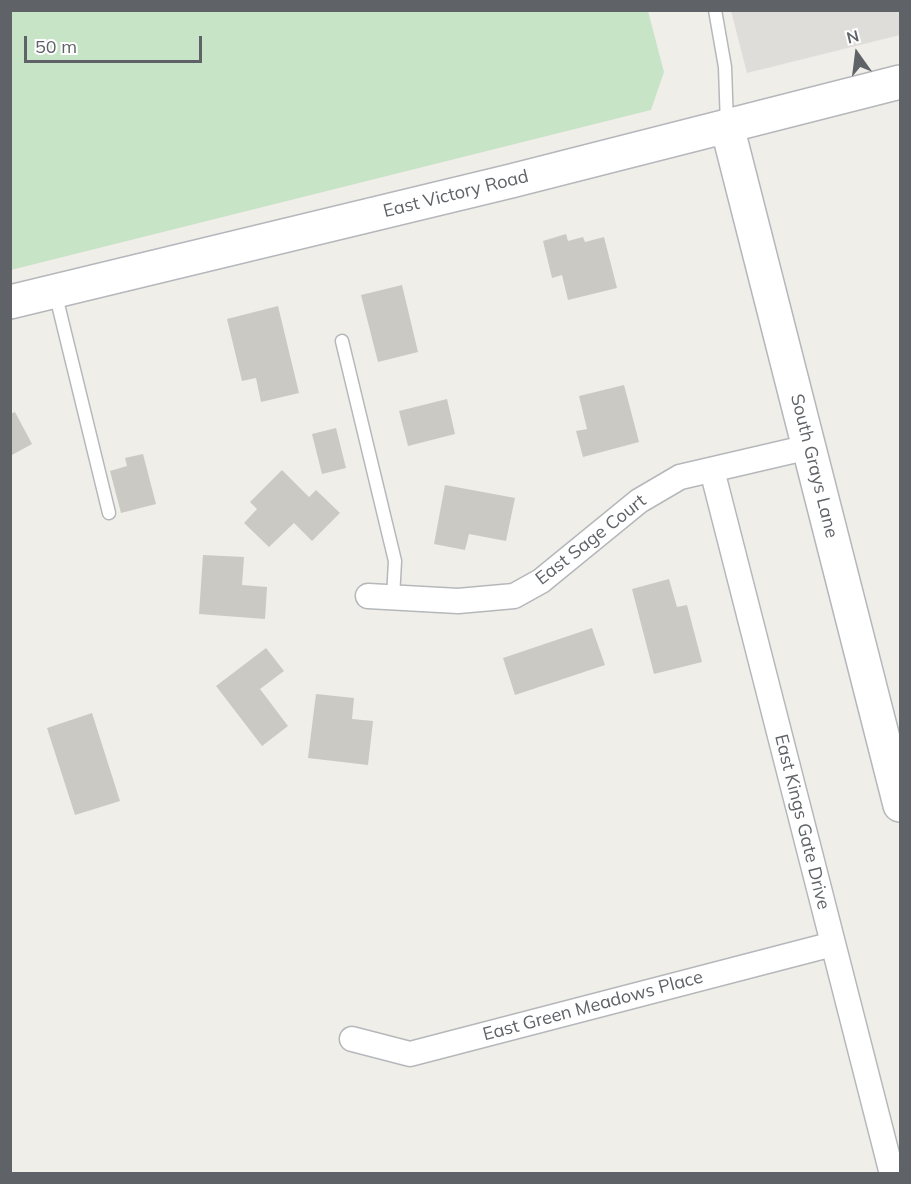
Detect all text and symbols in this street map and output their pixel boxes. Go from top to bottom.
scale bar [27,24,206,62]
north arrow [827,24,887,84]
text: N [844,25,861,48]
text: 50 m [35,35,77,58]
street label: East Victory Road [381,166,531,222]
street label: South Grays Lane [786,392,842,540]
street label: East Sage Court [532,490,650,590]
street label: East Kings Gate Drive [770,732,834,912]
street label: East Green Meadows Place [481,966,705,1046]

